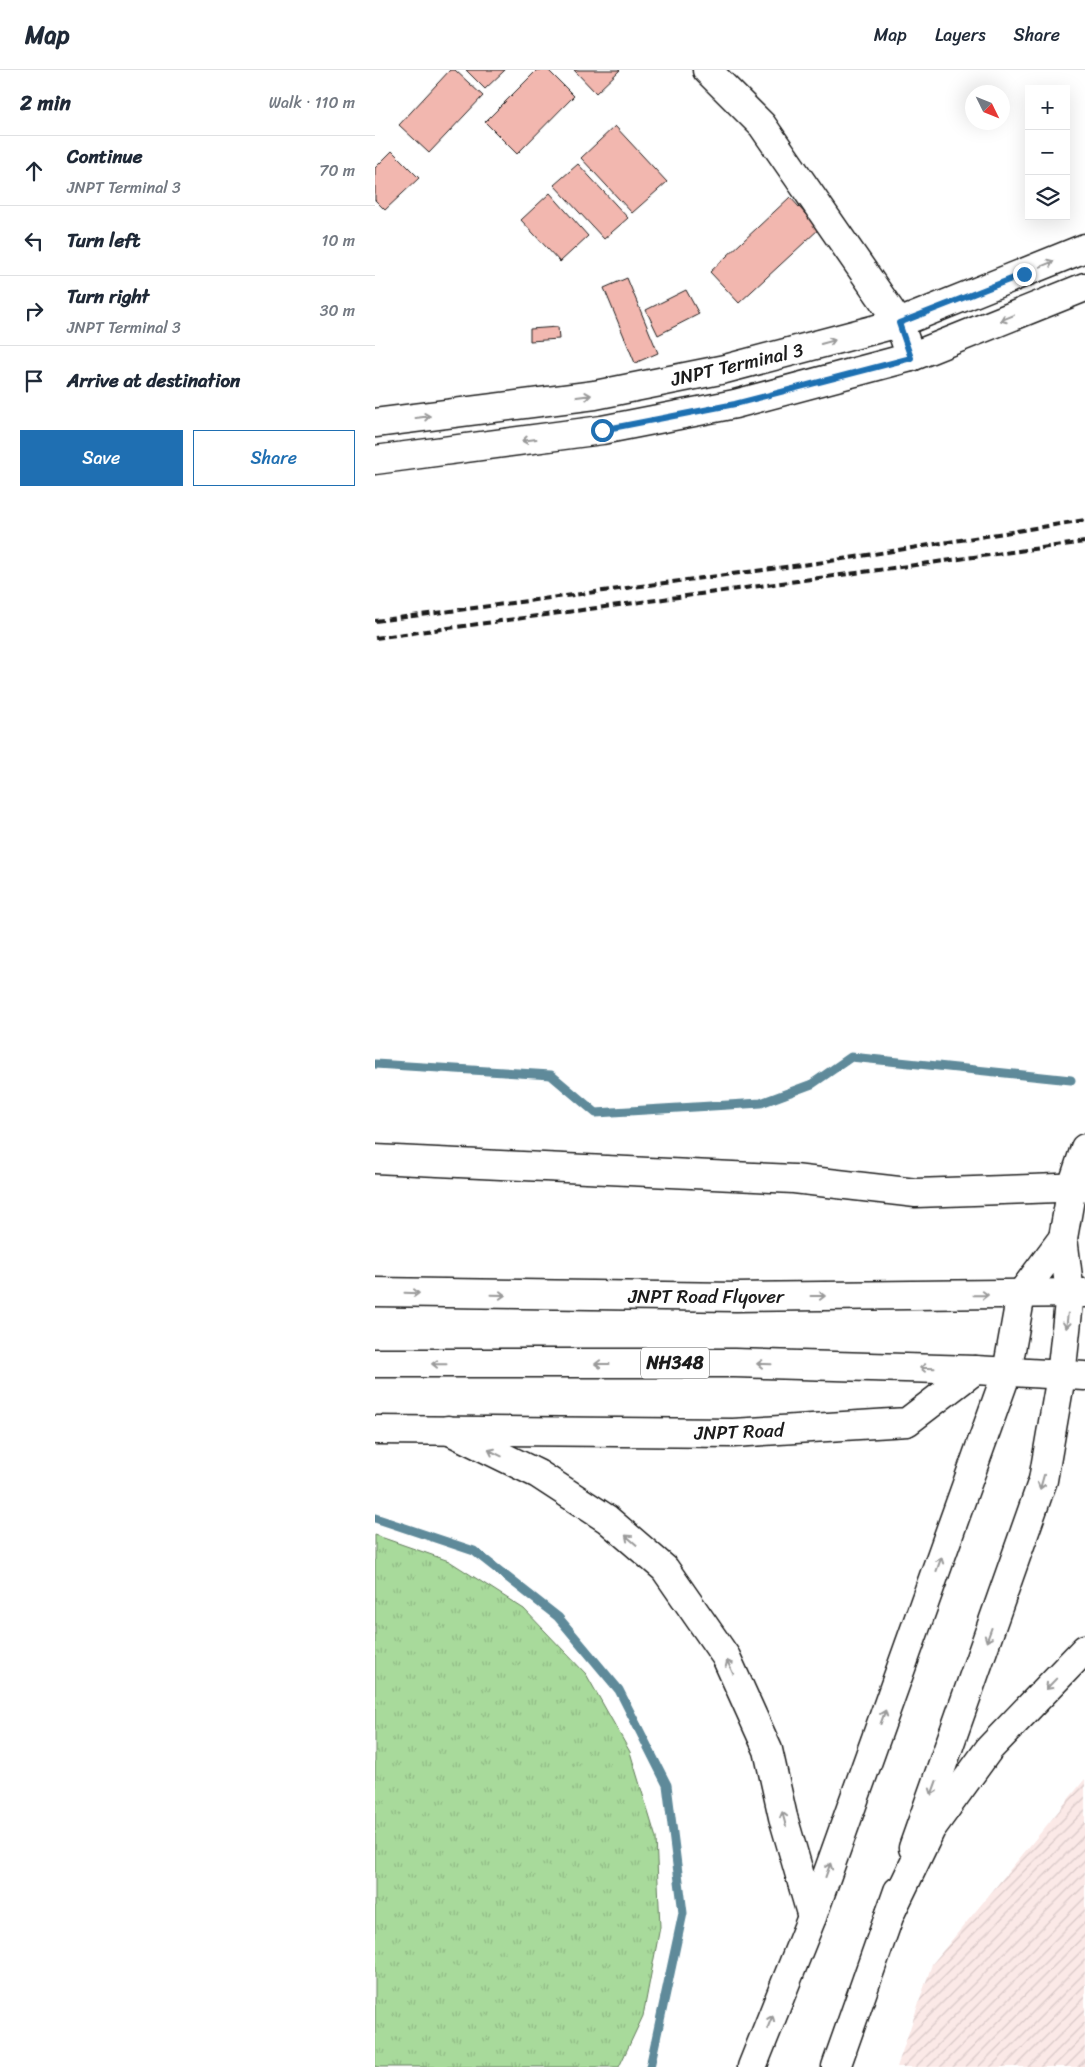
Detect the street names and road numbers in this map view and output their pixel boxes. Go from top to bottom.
street label: JNPT Terminal 3 [667,333,807,396]
street label: JNPT Road Flyover [627,1280,785,1313]
road number: NH348 [641,1348,709,1379]
street label: JNPT Road [693,1413,786,1450]

